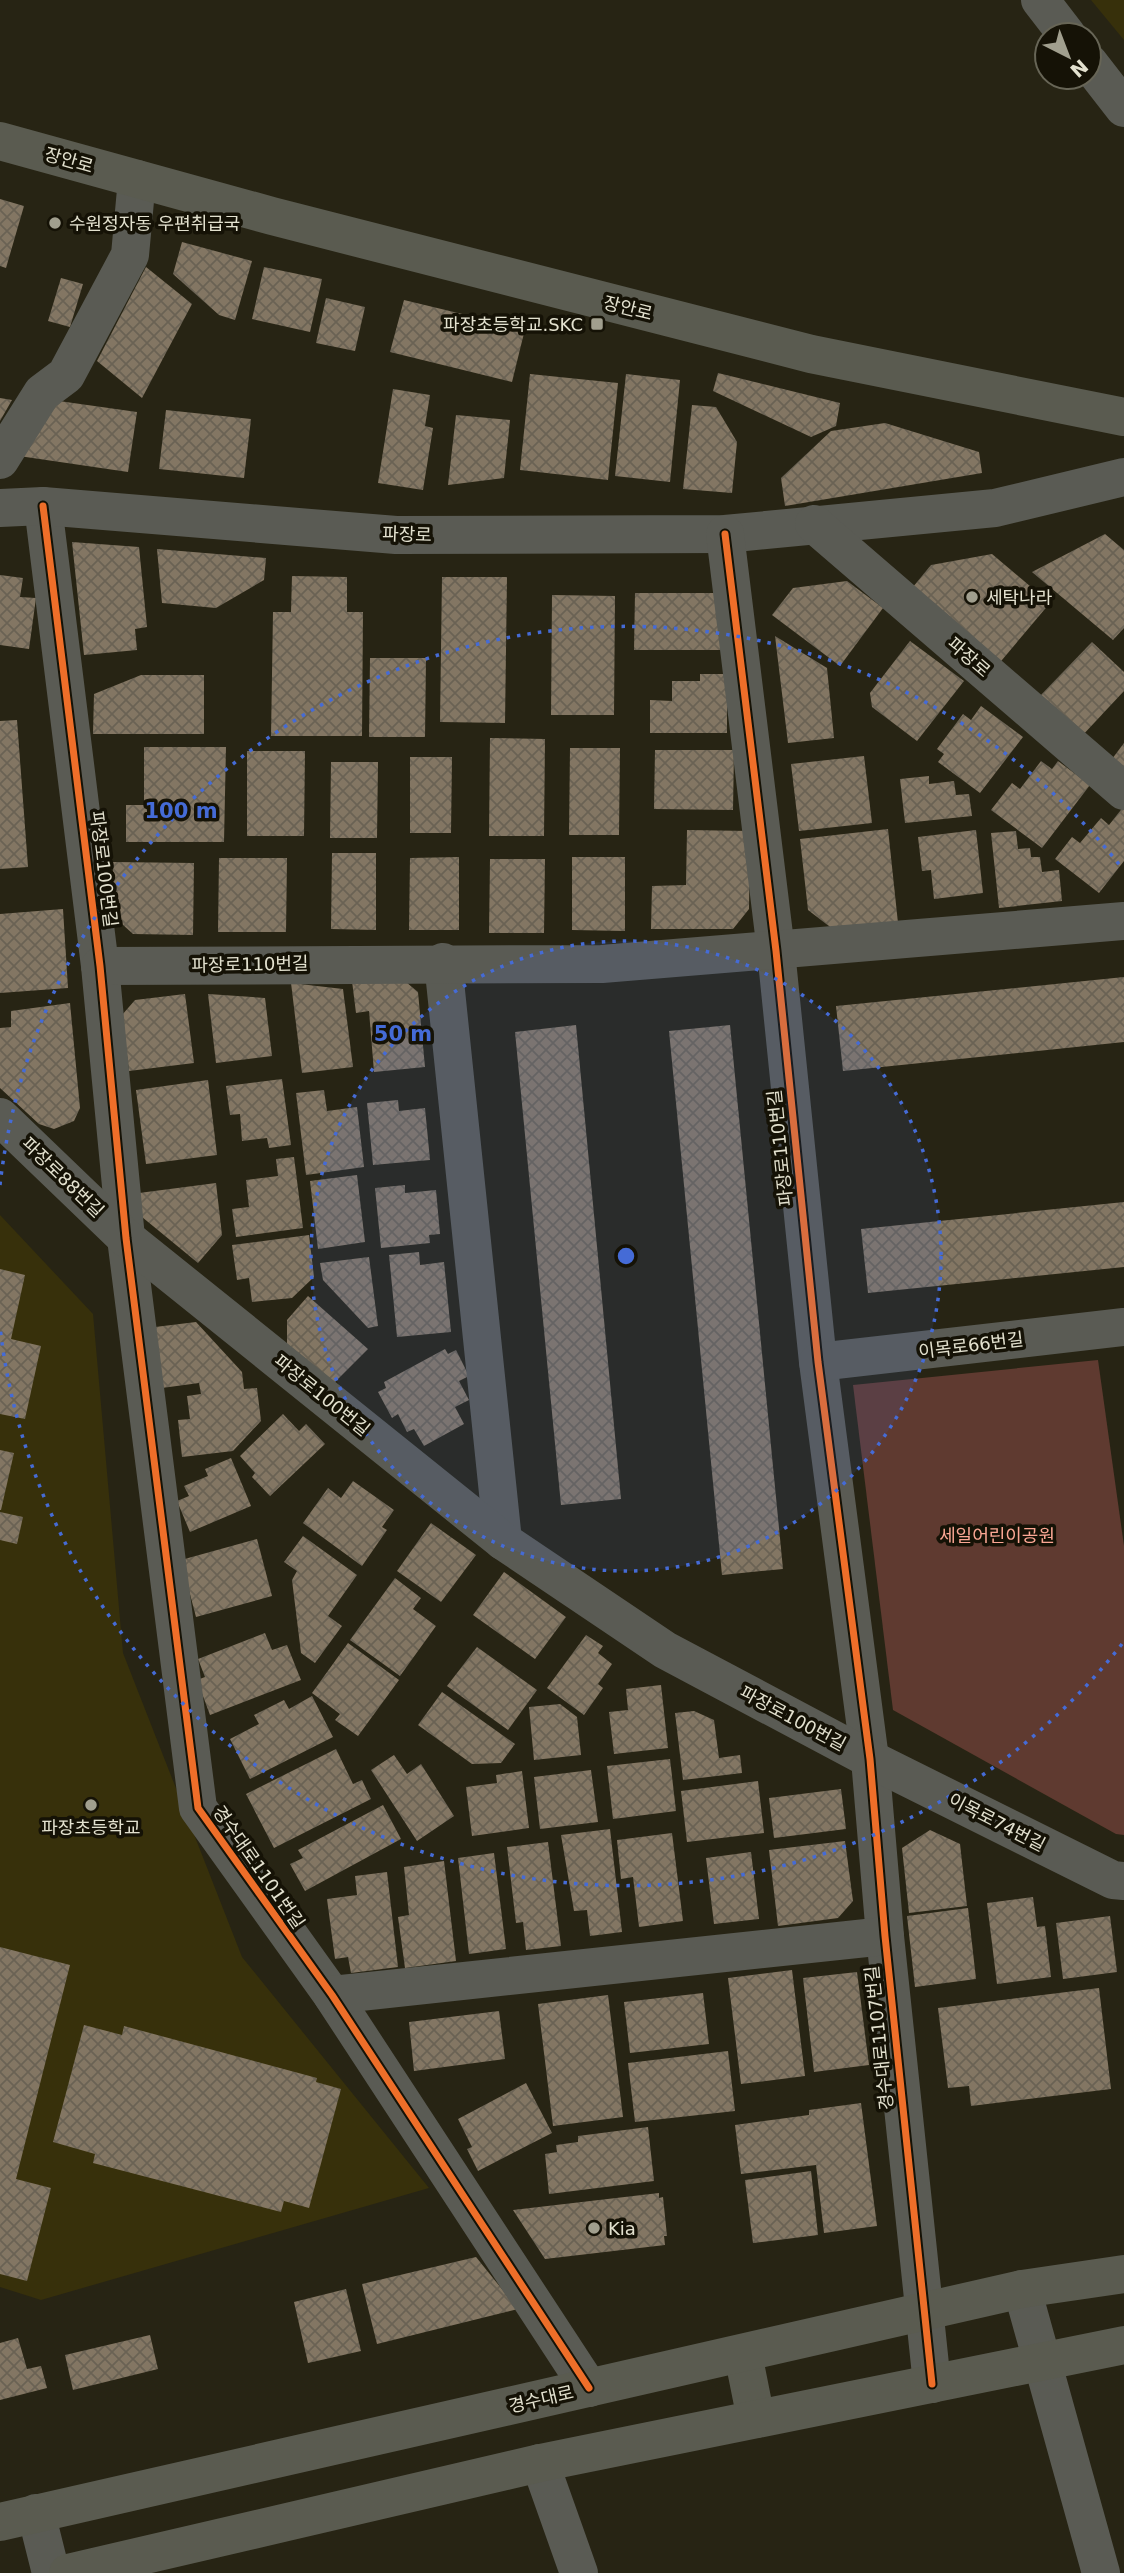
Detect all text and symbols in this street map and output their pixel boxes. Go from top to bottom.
north arrow [1033,21,1103,91]
text: N [1066,55,1093,82]
street label: 장안로 [42,143,96,177]
place label: 수원정자동 우편취급국 [69,213,240,234]
marker: 수원정자동 우편취급국 [47,215,63,231]
street label: 장안로 [601,292,655,324]
place label: 파장초등학교.SKC [443,314,583,335]
marker: 파장초등학교.SKC [589,316,605,332]
street label: 파장로 [382,523,432,545]
place label: 세탁나라 [986,587,1053,608]
marker: 세탁나라 [964,589,980,605]
street label: 파장로 [943,633,995,681]
text: 100 m [144,799,218,823]
street label: 파장로100번길 [86,810,122,928]
street label: 파장로110번길 [191,952,309,976]
text: 50 m [374,1022,432,1046]
street label: 파장로110번길 [763,1089,797,1207]
street label: 파장로88번길 [18,1133,108,1221]
centre of rings [614,1244,638,1268]
street label: 이목로66번길 [917,1328,1025,1362]
street label: 파장로100번길 [270,1350,374,1440]
park label: 세일어린이공원 [939,1525,1055,1546]
street label: 파장로100번길 [736,1681,850,1755]
street label: 이목로74번길 [945,1789,1049,1855]
marker: 파장초등학교 [83,1797,99,1813]
street label: 경수대로1101번길 [209,1802,309,1932]
place label: 파장초등학교 [41,1817,141,1838]
street label: 경수대로1107번길 [861,1965,897,2111]
place label: Kia [608,2218,636,2239]
marker: Kia [586,2220,602,2236]
street label: 경수대로 [506,2381,576,2417]

